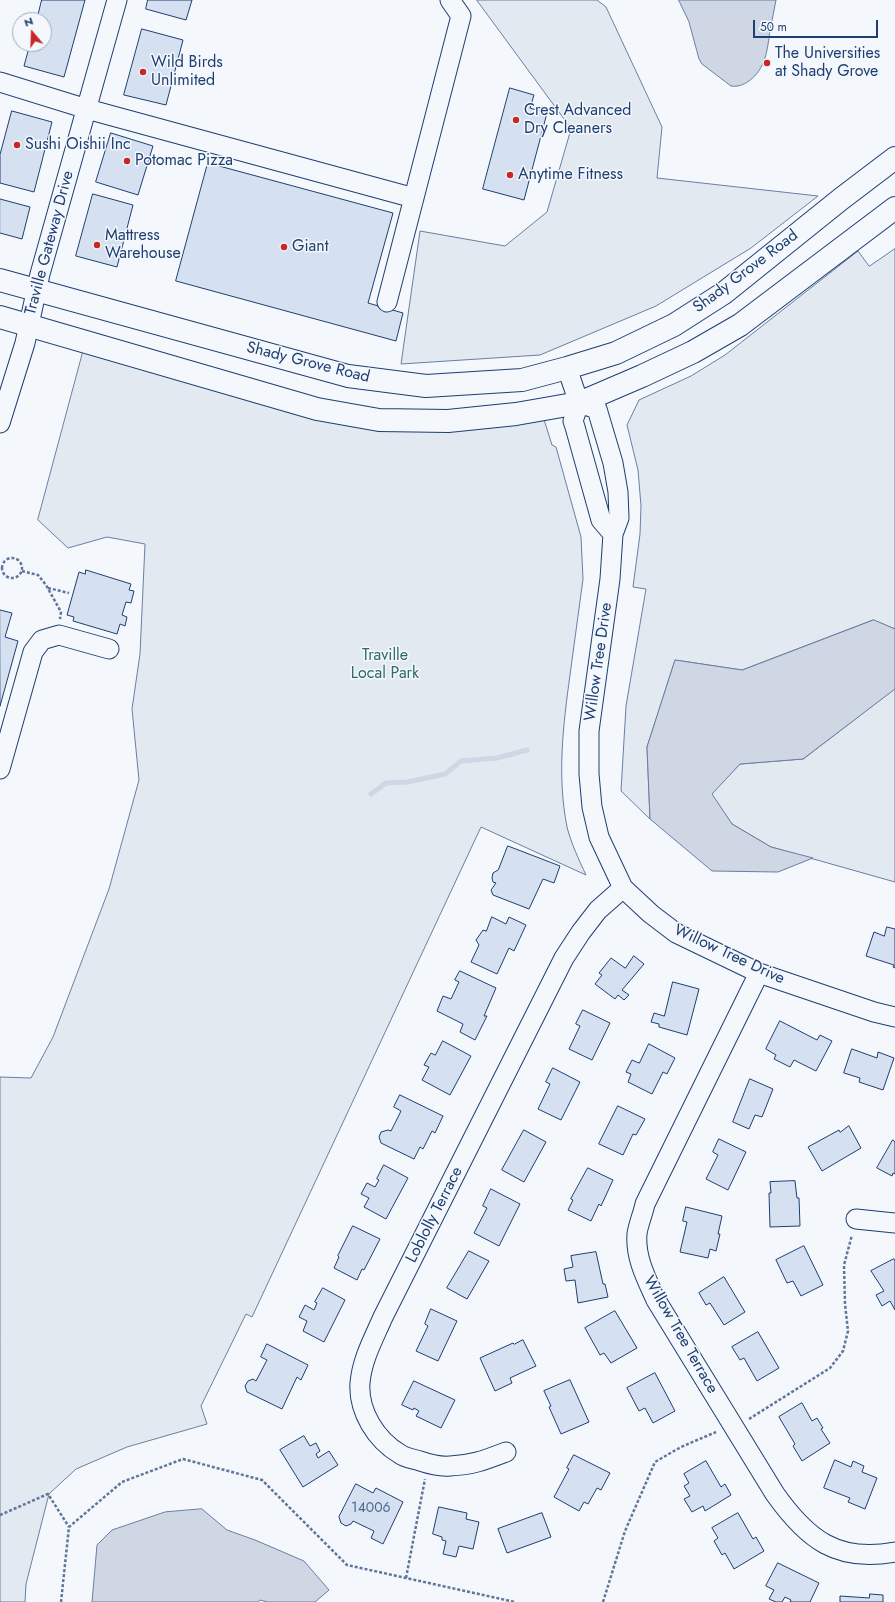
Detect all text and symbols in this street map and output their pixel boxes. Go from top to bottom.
north arrow [12,12,52,52]
scale bar [755,12,880,38]
text: N [22,13,35,31]
text: 50 m [760,18,787,36]
place label: The Universities at Shady Grove [775,44,880,82]
place label: Wild Birds Unlimited [151,53,223,91]
marker: The Universities at Shady Grove [762,58,772,68]
marker: Wild Birds Unlimited [138,67,148,77]
place label: Crest Advanced Dry Cleaners [524,101,631,139]
marker: Crest Advanced Dry Cleaners [511,115,521,125]
place label: Sushi Oishii Inc [25,135,131,155]
marker: Sushi Oishii Inc [12,140,22,150]
place label: Potomac Pizza [135,151,233,171]
marker: Potomac Pizza [122,156,132,166]
place label: Anytime Fitness [518,165,623,185]
street label: Traville Gateway Drive [21,169,79,317]
marker: Anytime Fitness [505,170,515,180]
place label: Mattress Warehouse [105,226,181,264]
street label: Shady Grove Road [690,226,802,318]
place label: Giant [292,237,328,257]
marker: Mattress Warehouse [92,240,102,250]
marker: Giant [279,242,289,252]
street label: Shady Grove Road [244,338,372,388]
street label: Willow Tree Drive [581,601,617,723]
park label: Traville Local Park [351,646,419,684]
street label: Willow Tree Drive [671,921,787,989]
street label: Loblolly Terrace [403,1164,467,1266]
street label: Willow Tree Terrace [638,1273,722,1397]
house number: 14006 [351,1501,391,1517]

